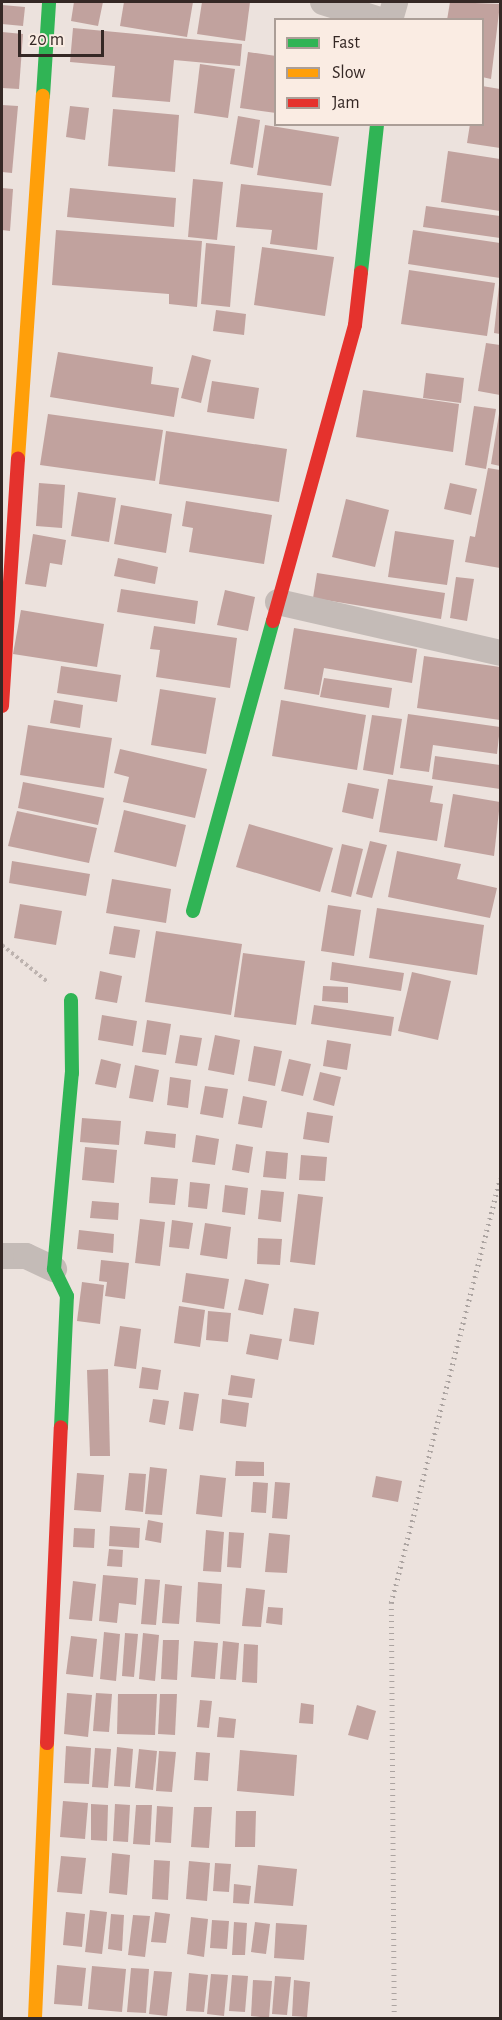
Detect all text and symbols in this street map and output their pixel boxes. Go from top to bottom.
scale bar [21,18,106,56]
legend [274,18,484,126]
text: 20 m [29,31,64,49]
text: Fast [332,34,360,52]
text: Slow [332,64,365,82]
text: Jam [332,94,360,112]

